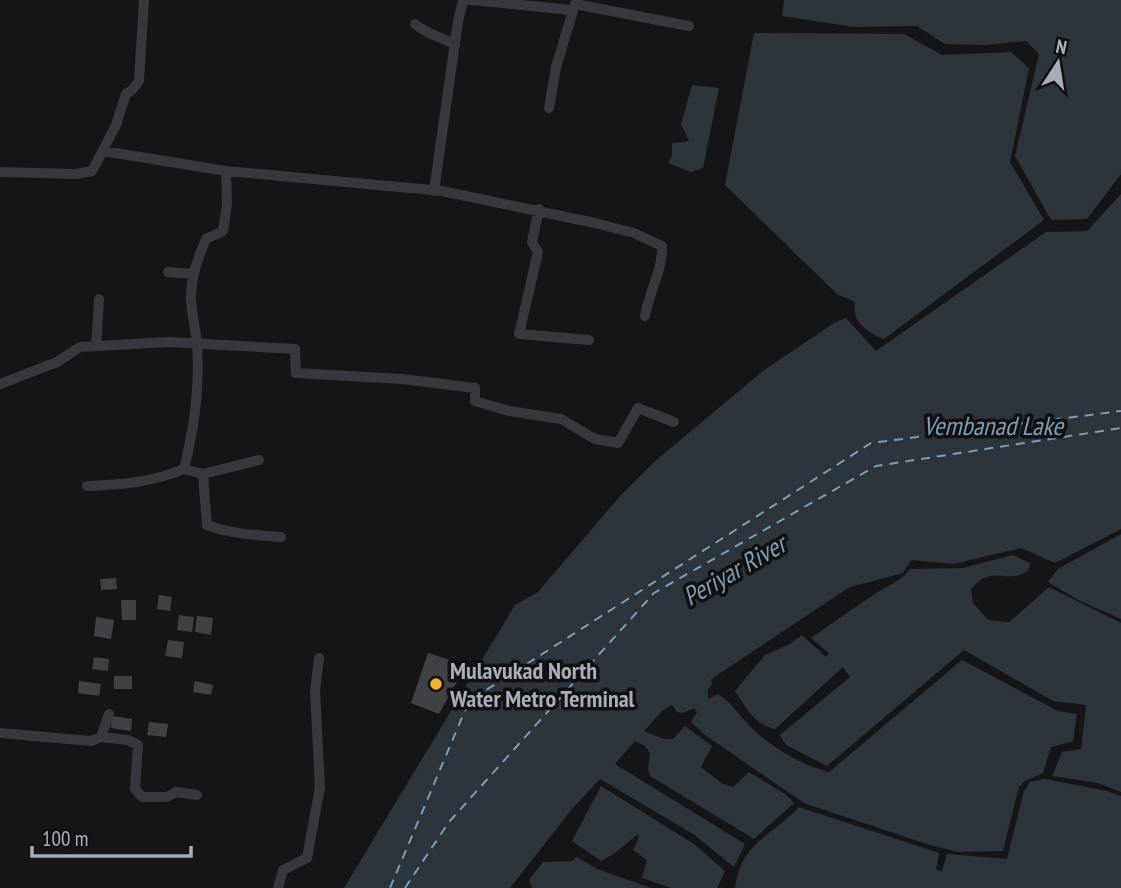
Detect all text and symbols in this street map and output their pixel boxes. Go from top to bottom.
north arrow [1023,28,1093,98]
text: N [1054,34,1069,59]
water label: Vembanad Lake [923,409,1065,442]
water label: Periyar River [677,525,795,613]
place label: Mulavukad North Water Metro Terminal [449,655,635,714]
marker: Mulavukad North Water Metro Terminal [428,676,444,692]
scale bar [32,814,191,858]
text: 100 m [42,825,88,852]

